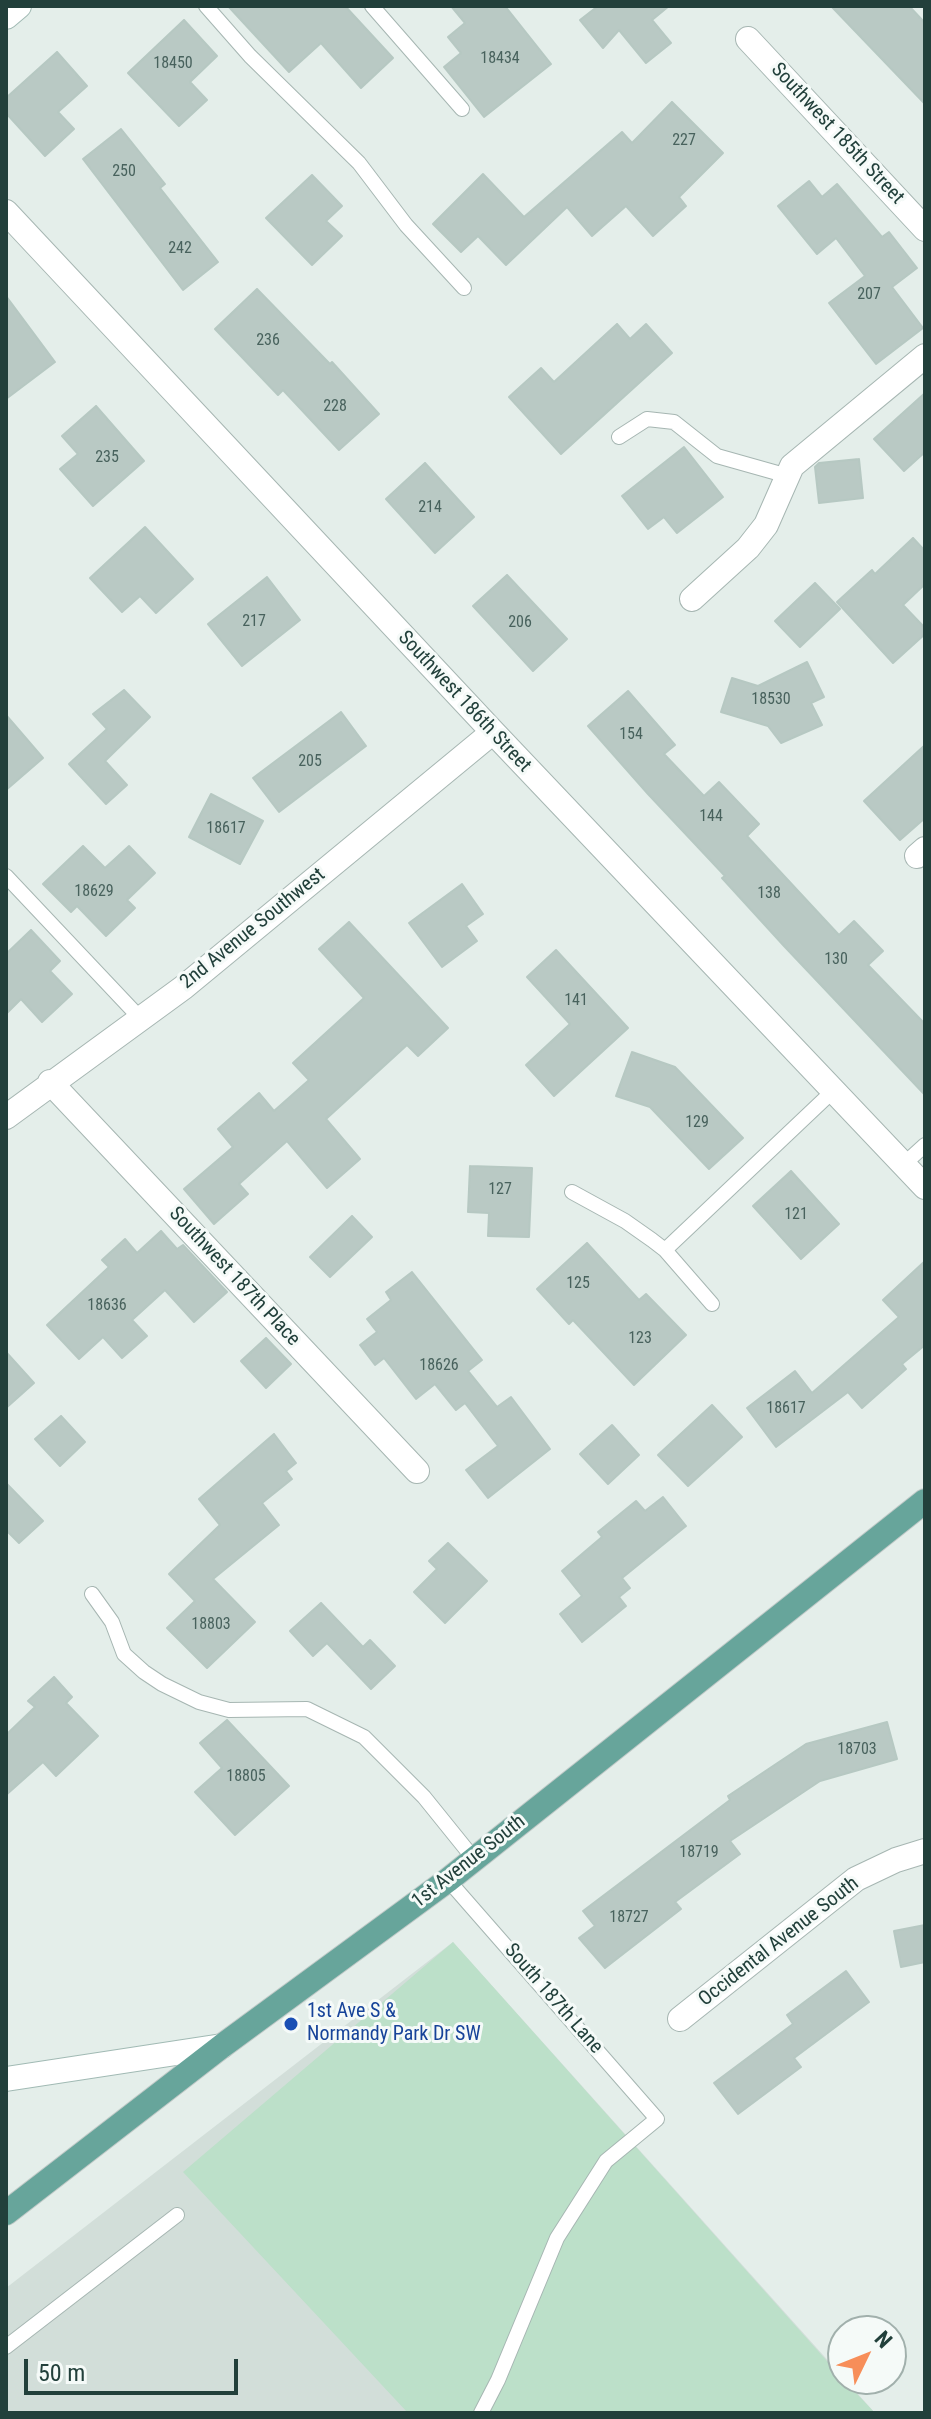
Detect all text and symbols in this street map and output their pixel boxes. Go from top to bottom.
house number: 18434 [480,49,520,69]
house number: 18450 [153,54,193,74]
street label: Southwest 185th Street [765,58,909,210]
house number: 227 [672,131,696,151]
house number: 250 [112,162,136,182]
house number: 242 [168,239,192,259]
house number: 207 [857,285,881,305]
house number: 236 [256,331,280,351]
house number: 228 [323,397,347,417]
house number: 235 [95,448,119,468]
house number: 214 [418,498,442,518]
house number: 217 [242,612,266,632]
house number: 206 [508,613,532,633]
street label: Southwest 186th Street [392,626,536,778]
house number: 18530 [751,690,791,710]
house number: 154 [619,725,643,745]
house number: 205 [298,752,322,772]
house number: 144 [699,807,723,827]
house number: 18617 [206,819,246,839]
street label: 2nd Avenue Southwest [176,863,330,995]
house number: 18629 [74,882,114,902]
house number: 138 [757,884,781,904]
house number: 130 [824,950,848,970]
house number: 141 [564,991,588,1011]
house number: 129 [685,1113,709,1133]
house number: 127 [488,1180,512,1200]
street label: Southwest 187th Place [163,1203,305,1351]
house number: 121 [784,1205,808,1225]
house number: 125 [566,1274,590,1294]
house number: 18636 [87,1296,127,1316]
house number: 123 [628,1329,652,1349]
house number: 18626 [419,1356,459,1376]
house number: 18617 [766,1399,806,1419]
house number: 18803 [191,1615,231,1635]
house number: 18703 [837,1740,877,1760]
house number: 18805 [226,1767,266,1787]
street label: 1st Avenue South [408,1810,530,1914]
house number: 18719 [679,1843,719,1863]
street label: Occidental Avenue South [694,1872,864,2012]
house number: 18727 [609,1908,649,1928]
street label: South 187th Lane [499,1939,607,2059]
place label: 1st Ave S & Normandy Park Dr SW [307,2000,481,2047]
marker: 1st Ave S & Normandy Park Dr SW [282,2015,300,2033]
north arrow [827,2315,907,2395]
text: N [870,2326,897,2353]
scale bar [28,2343,242,2393]
text: 50 m [38,2359,85,2387]

